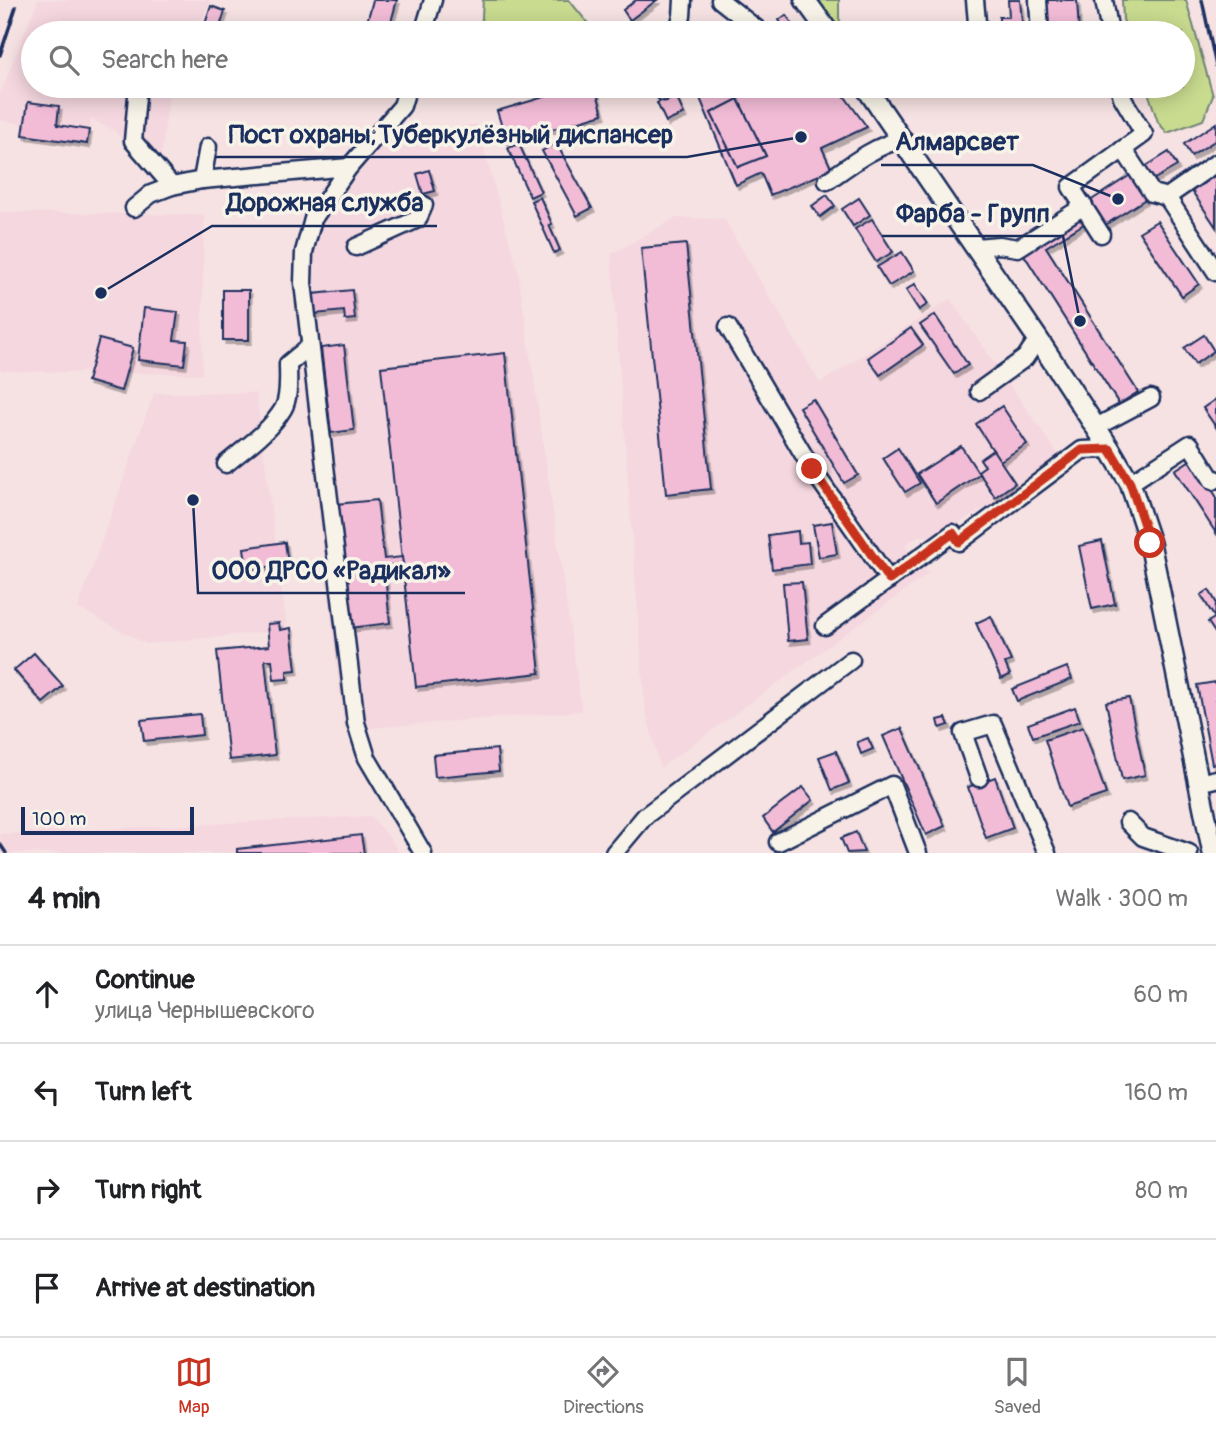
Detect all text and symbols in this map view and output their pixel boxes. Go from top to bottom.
search box [21,21,1195,98]
icon: search [45,41,83,79]
text: Search here [101,44,228,76]
callout: Пост охраны;Туберкулёзный диспансер [215,110,687,157]
callout: Алмарсвет [881,118,1033,165]
text: Пост охраны;Туберкулёзный диспансер [229,119,673,151]
text: Алмарсвет [895,126,1020,158]
callout: Дорожная служба [212,179,437,226]
text: Дорожная служба [224,187,424,219]
callout: Фарба - Групп [882,189,1063,236]
text: Фарба - Групп [895,198,1050,230]
route end [796,453,827,484]
route start [1134,527,1165,558]
callout: ООО ДРСО «Радикал» [198,546,465,593]
text: ООО ДРСО «Радикал» [211,555,452,587]
scale bar [21,804,194,836]
text: 100 m [32,807,86,831]
text: 4 min [28,880,101,917]
text: Walk · 300 m [1056,884,1188,913]
text: Continue [95,964,195,996]
icon: ahead [28,975,66,1013]
text: 60 m [1133,980,1188,1009]
text: улица Чернышевского [95,996,315,1025]
icon: left [28,1073,66,1111]
text: Turn left [95,1076,191,1108]
text: 160 m [1124,1078,1188,1107]
icon: right [28,1171,66,1209]
text: Turn right [95,1174,201,1206]
text: 80 m [1135,1176,1188,1205]
icon: arrive [28,1269,66,1307]
text: Arrive at destination [95,1272,315,1304]
tab: Map [175,1353,213,1419]
tab: Directions [563,1353,644,1419]
tab: Saved [994,1353,1041,1419]

